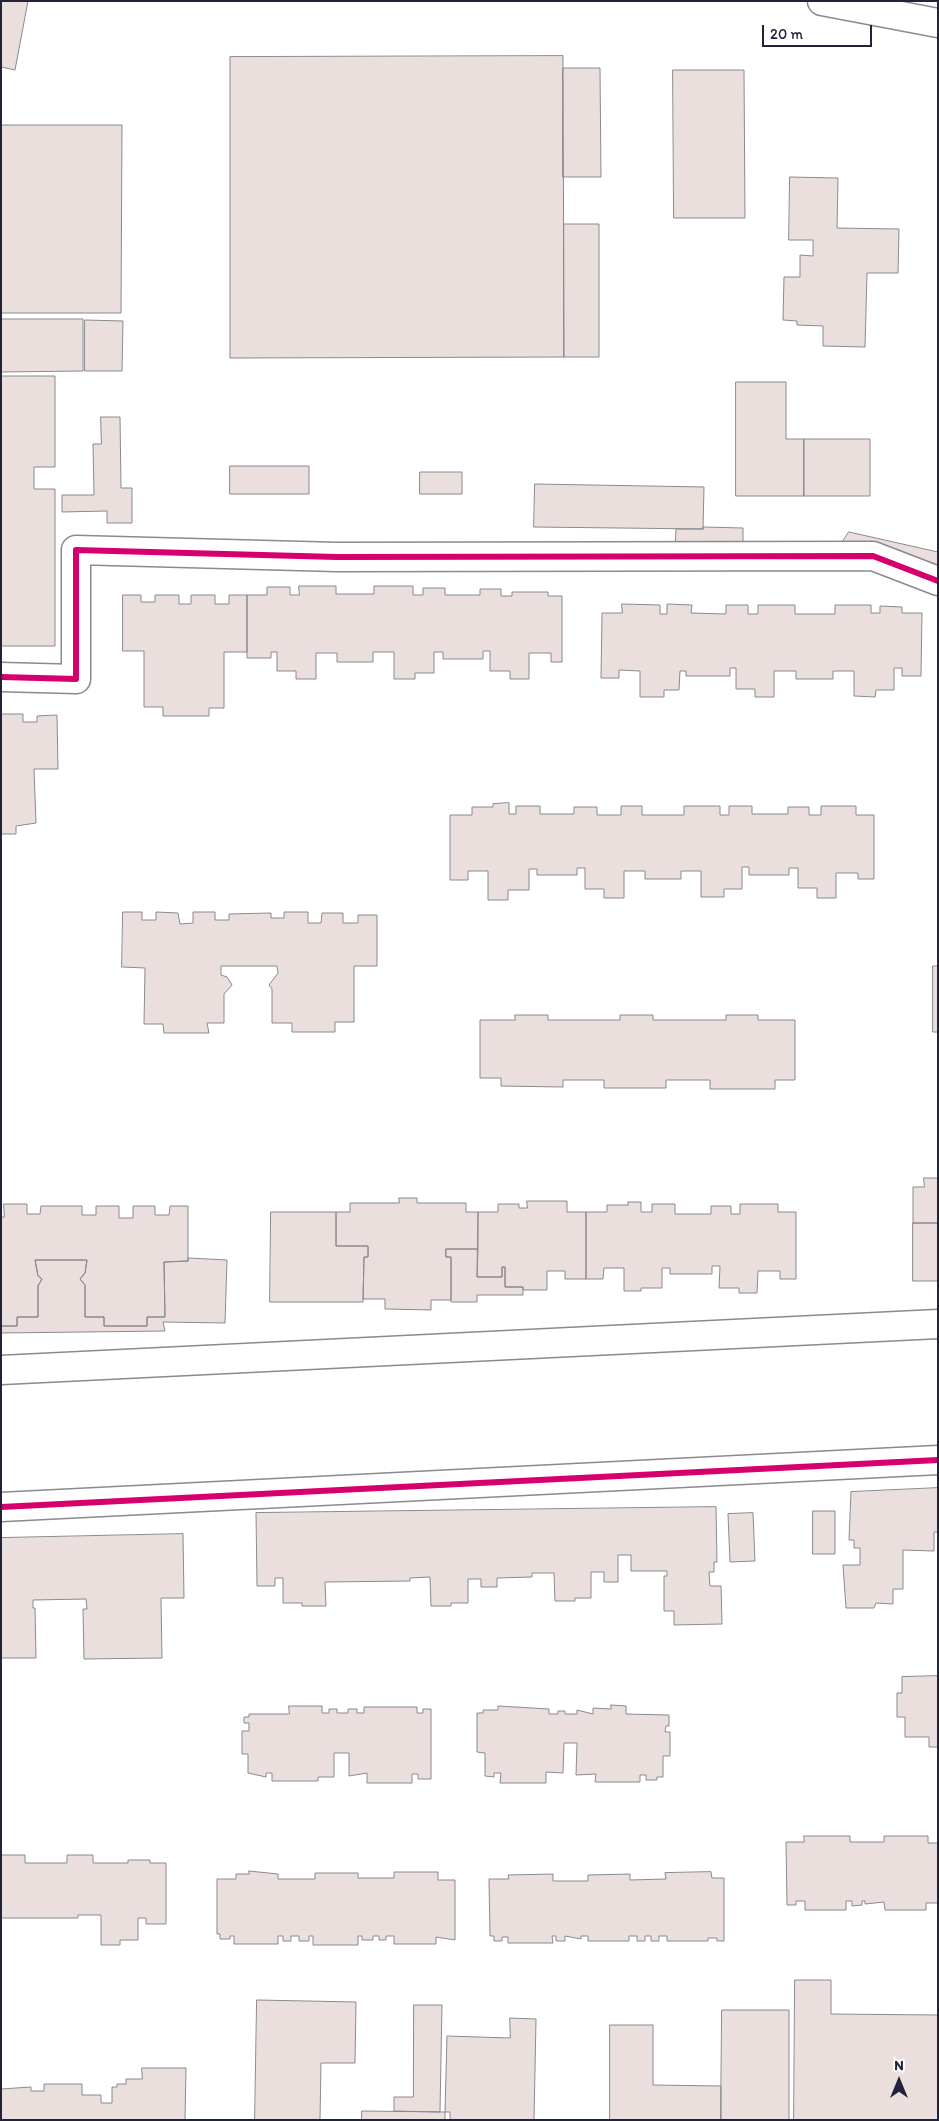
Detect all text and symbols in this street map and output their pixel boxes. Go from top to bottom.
scale bar [764,15,874,47]
text: 20 m [770,25,803,43]
north arrow [874,2056,924,2106]
text: N [894,2057,904,2074]

